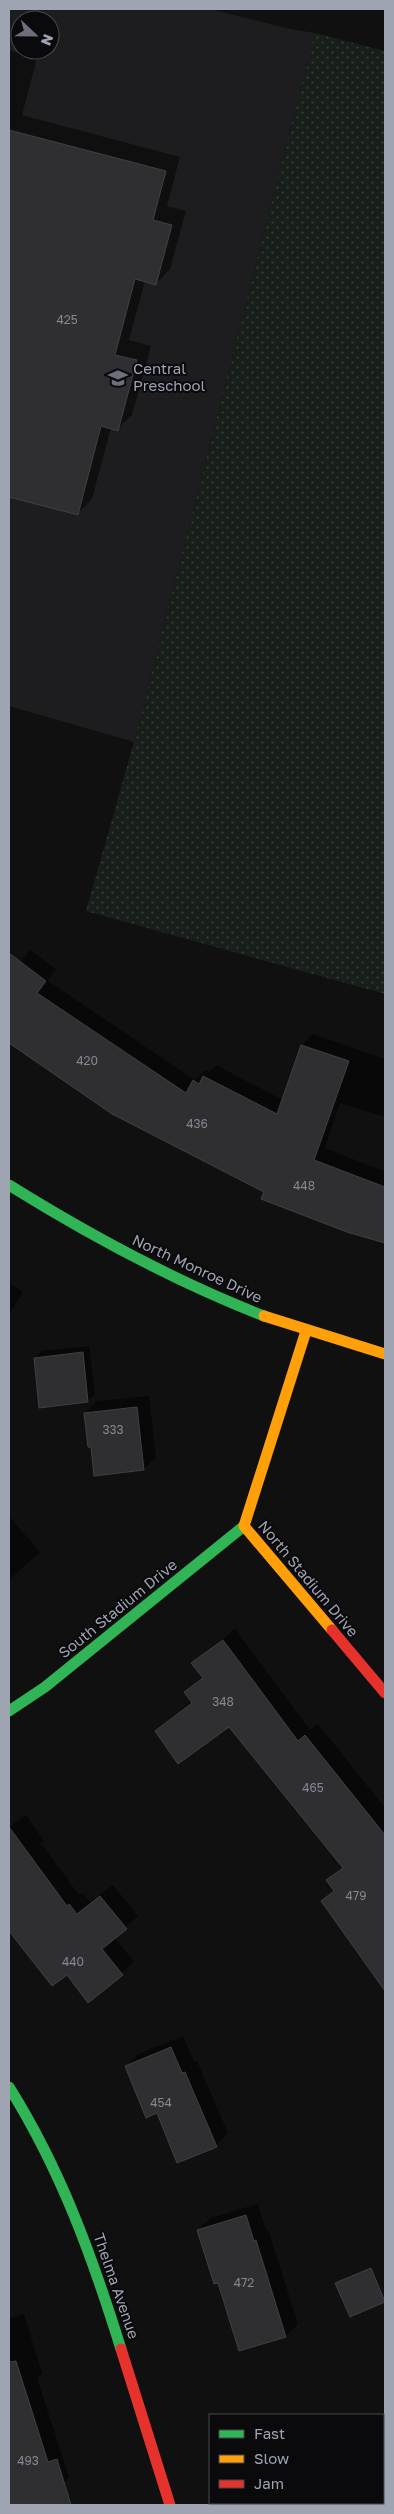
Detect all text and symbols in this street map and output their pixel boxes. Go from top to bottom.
north arrow [10,10,60,60]
text: N [38,32,57,48]
house number: 425 [56,312,78,327]
place label: Central Preschool [133,359,206,394]
school or university icon: Central Preschool [107,367,129,389]
house number: 420 [76,1053,98,1068]
house number: 436 [186,1116,208,1131]
house number: 448 [293,1178,315,1193]
street label: North Monroe Drive [130,1230,265,1306]
house number: 333 [102,1422,124,1437]
street label: North Stadium Drive [255,1517,363,1640]
street label: South Stadium Drive [55,1555,180,1661]
house number: 348 [212,1694,234,1709]
house number: 465 [302,1780,324,1795]
house number: 479 [346,1888,366,1903]
house number: 440 [62,1954,84,1969]
house number: 454 [150,2095,172,2110]
street label: Thelma Avenue [90,2231,144,2341]
house number: 472 [234,2275,254,2290]
legend [209,2414,384,2504]
text: Fast [254,2424,285,2442]
text: Slow [254,2449,289,2467]
house number: 493 [17,2453,39,2468]
text: Jam [254,2474,284,2492]

